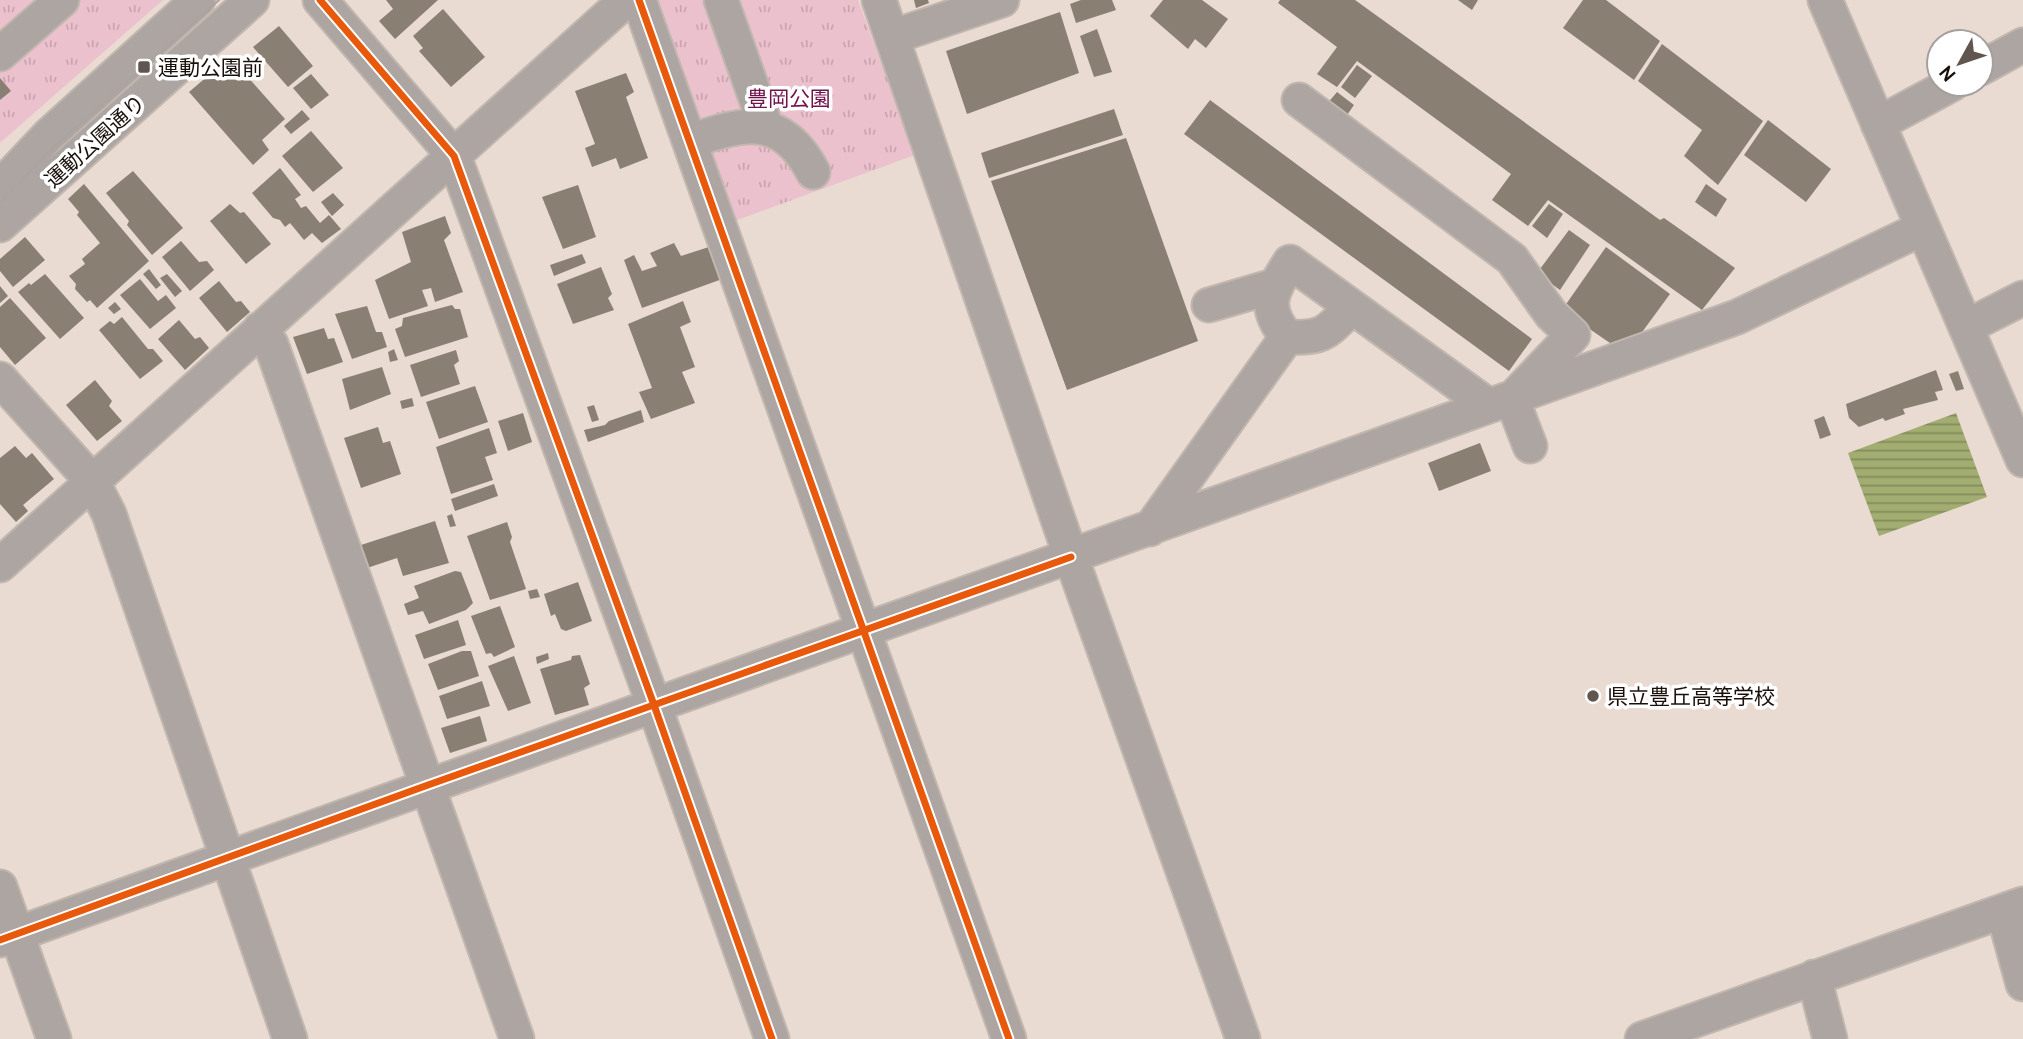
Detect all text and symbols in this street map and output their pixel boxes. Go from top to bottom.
north arrow [1925,28,1995,98]
place label: 運動公園前 [158,55,263,80]
marker: 運動公園前 [136,59,152,75]
text: N [1934,61,1960,86]
park label: 豊岡公園 [747,86,831,111]
street label: 運動公園通り [40,90,150,192]
place label: 県立豊丘高等学校 [1607,684,1775,709]
marker: 県立豊丘高等学校 [1585,688,1601,704]

